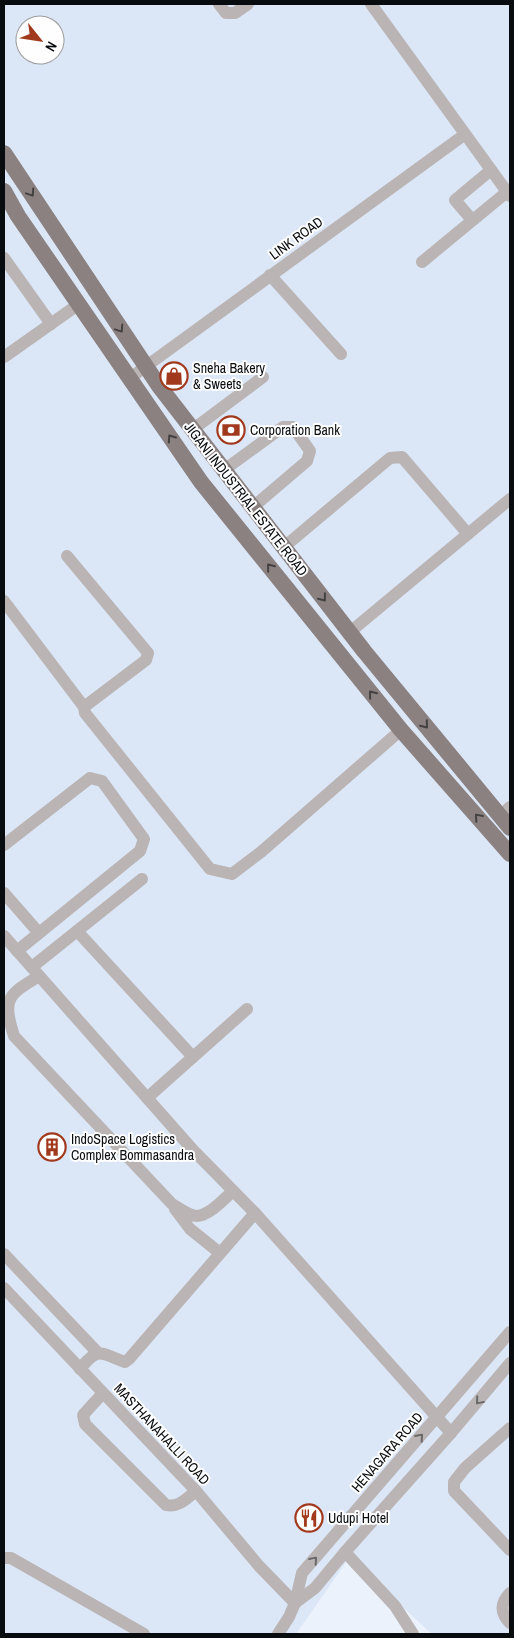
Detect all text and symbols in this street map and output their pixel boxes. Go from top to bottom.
north arrow [15,15,65,65]
text: N [41,38,61,55]
one-way arrow [25,188,34,197]
street label: LINK ROAD [266,213,326,263]
one-way arrow [114,324,124,333]
place label: Sneha Bakery & Sweets [193,359,265,393]
shop icon: Sneha Bakery & Sweets [159,361,189,391]
bank icon: Corporation Bank [216,415,246,445]
street label: JIGANI INDUSTRIAL ESTATE ROAD [180,418,312,580]
place label: Corporation Bank [250,421,340,439]
one-way arrow [168,435,177,444]
one-way arrow [266,564,275,573]
one-way arrow [318,592,326,601]
one-way arrow [369,691,377,700]
one-way arrow [420,719,428,728]
one-way arrow [475,814,484,823]
place label: IndoSpace Logistics Complex Bommasandra [71,1130,195,1164]
building icon: IndoSpace Logistics Complex Bommasandra [37,1132,67,1162]
street label: MASTHANAHALLI ROAD [110,1380,214,1488]
one-way arrow [475,1395,484,1404]
street label: HENAGARA ROAD [347,1408,427,1496]
one-way arrow [415,1434,423,1443]
restaurant icon: Udupi Hotel [294,1503,324,1533]
place label: Udupi Hotel [328,1509,389,1527]
one-way arrow [308,1556,317,1565]

